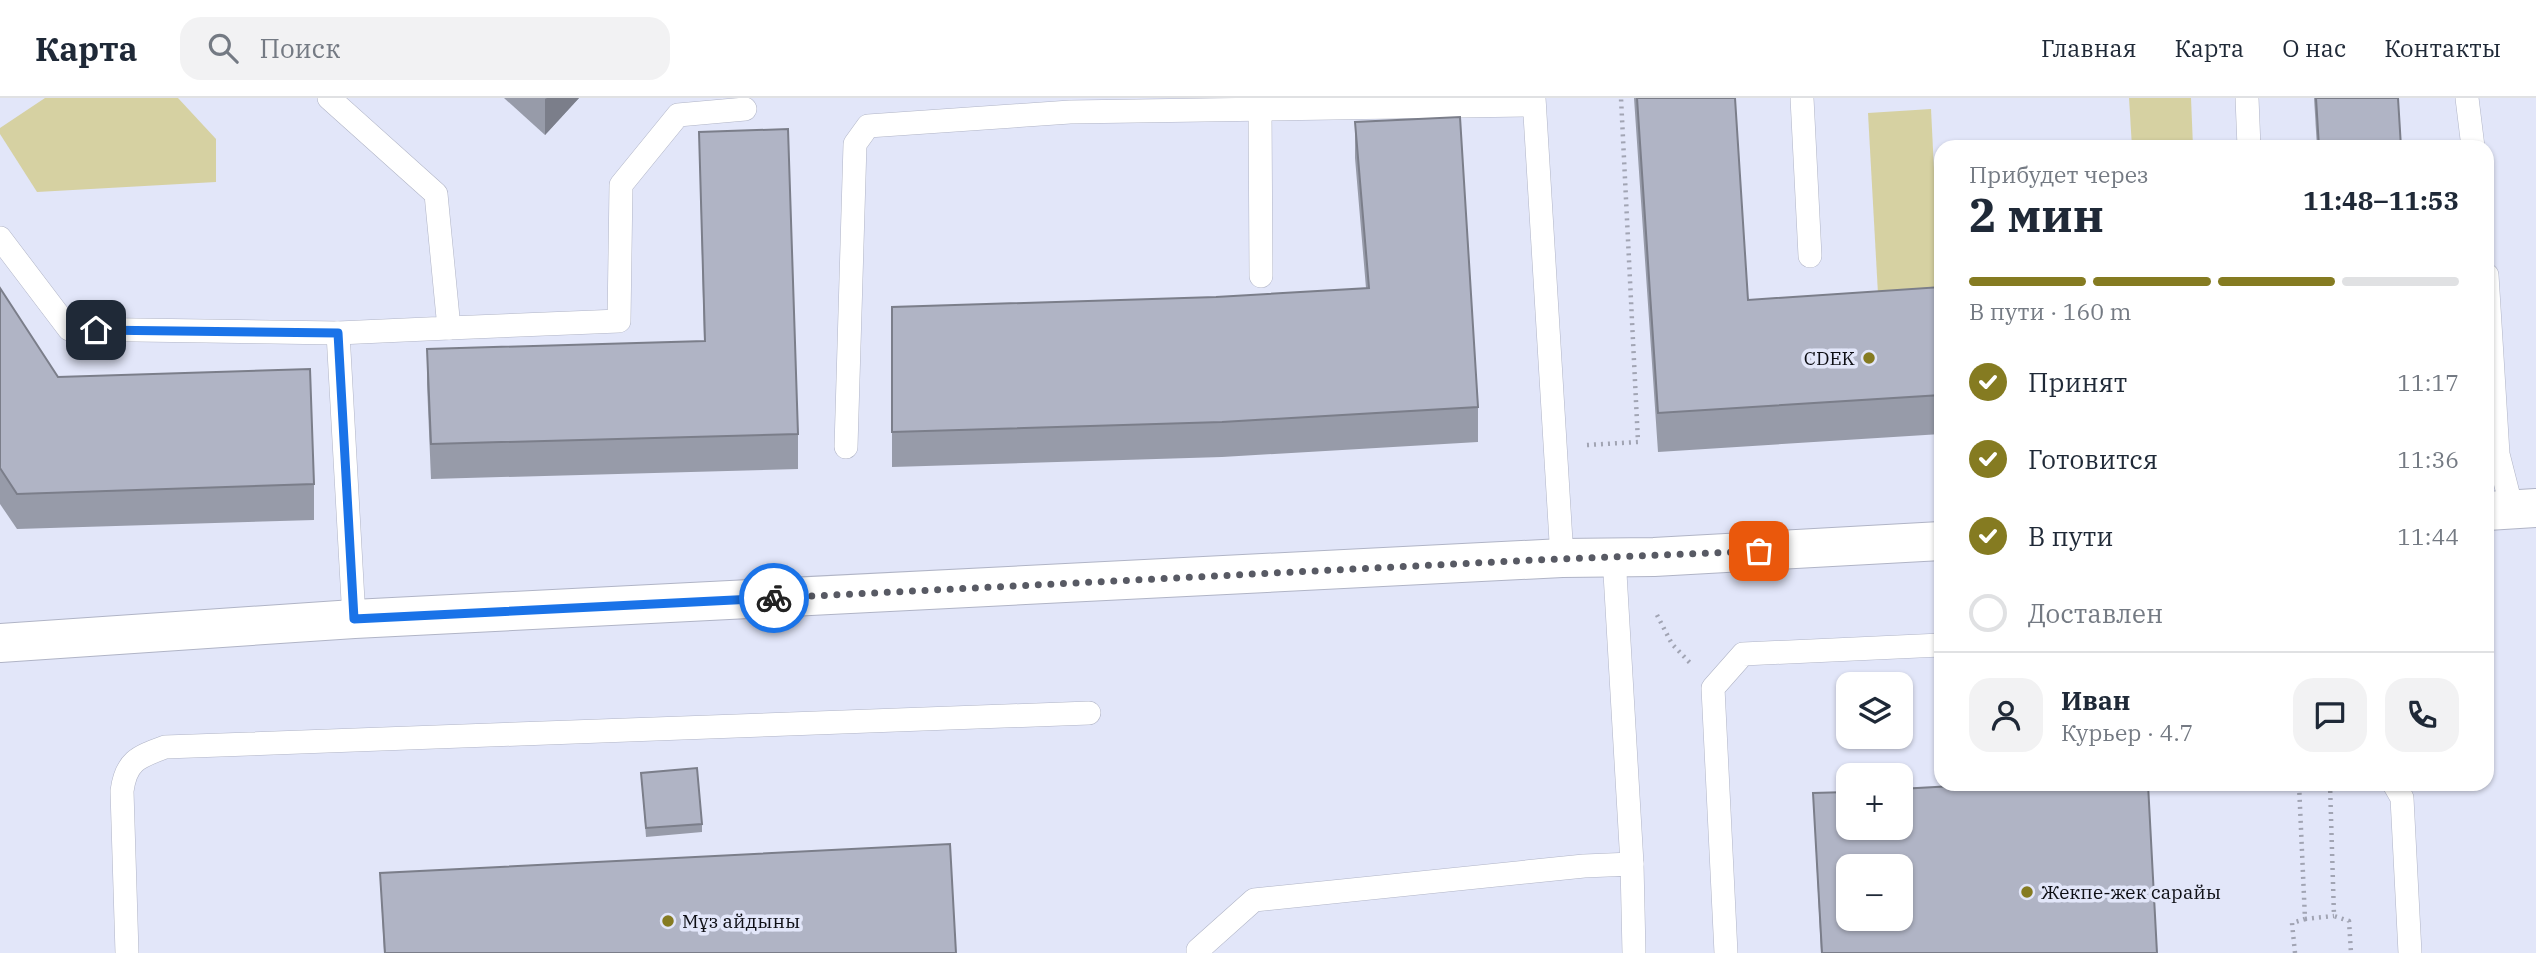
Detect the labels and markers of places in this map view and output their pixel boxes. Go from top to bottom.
pin [66,300,126,360]
place label: CDEK [1804,346,1856,370]
marker: CDEK [1861,350,1877,366]
pin [1729,521,1789,581]
place label: Жекпе-жек сарайы [2041,880,2221,904]
marker: Жекпе-жек сарайы [2019,884,2035,900]
place label: Мұз айдыны [682,909,800,933]
marker: Мұз айдыны [660,913,676,929]

